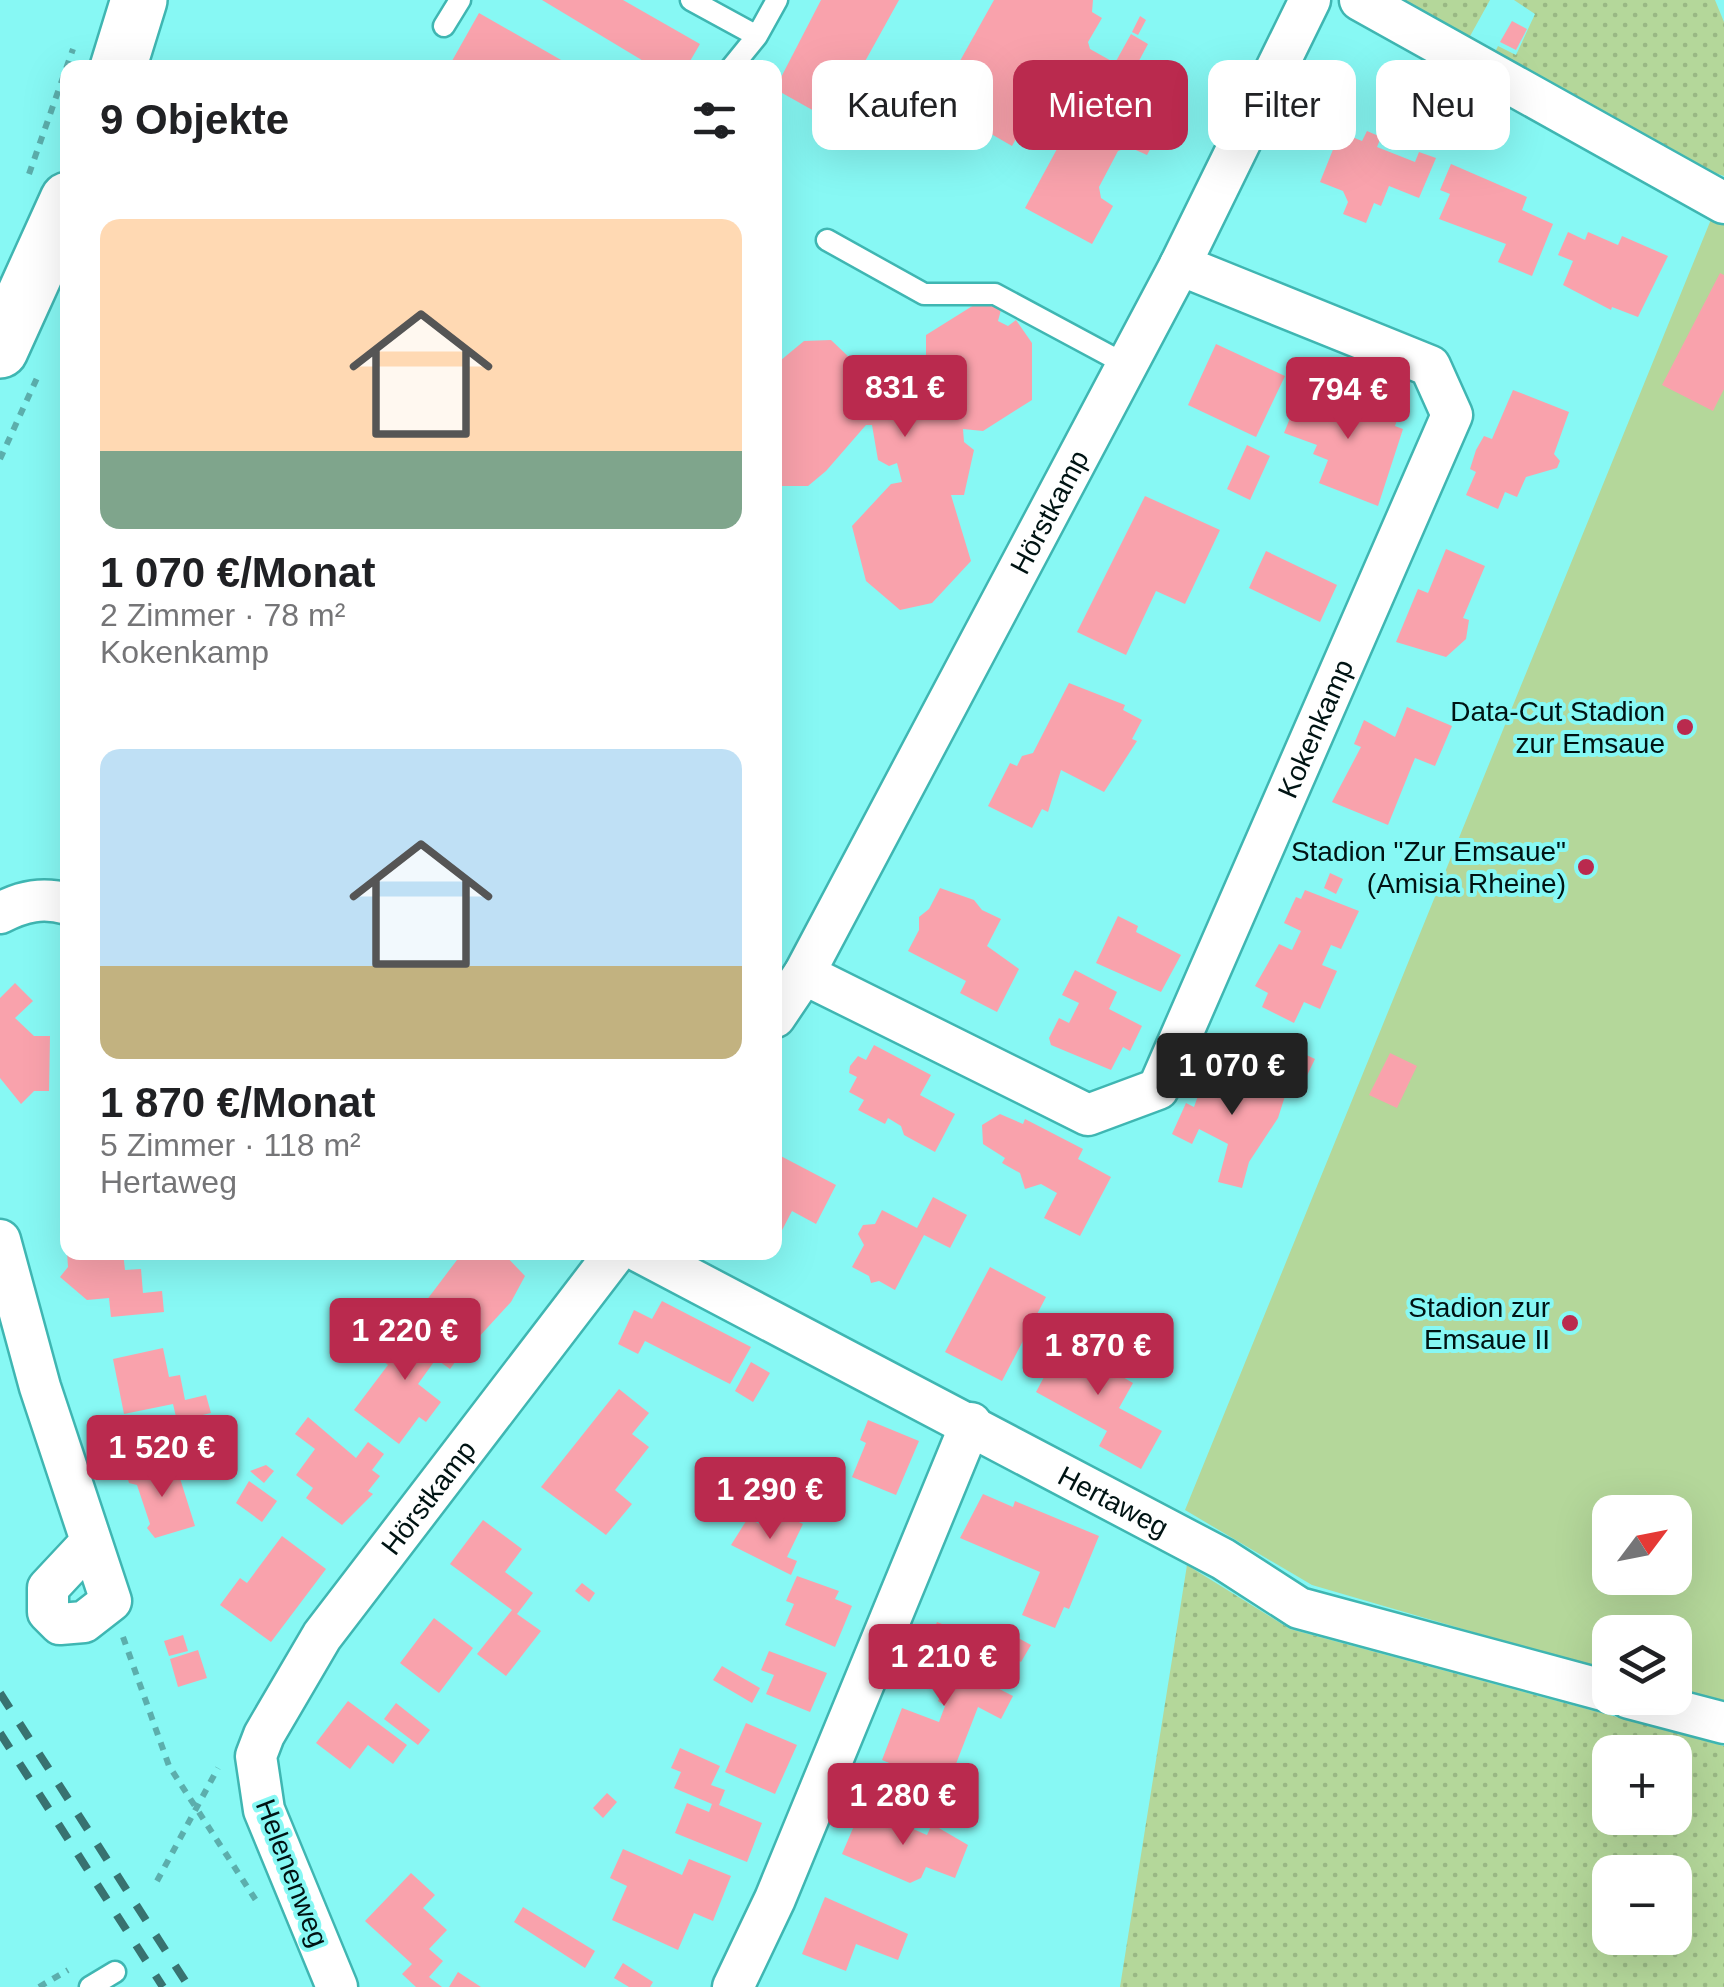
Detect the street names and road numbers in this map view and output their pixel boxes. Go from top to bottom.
street label: Hörstkamp [1004,445,1095,579]
street label: Kokenkamp [1271,655,1359,803]
street label: Hörstkamp [375,1434,482,1560]
street label: Hertaweg [1053,1460,1174,1543]
street label: Helenenweg [250,1795,334,1951]

